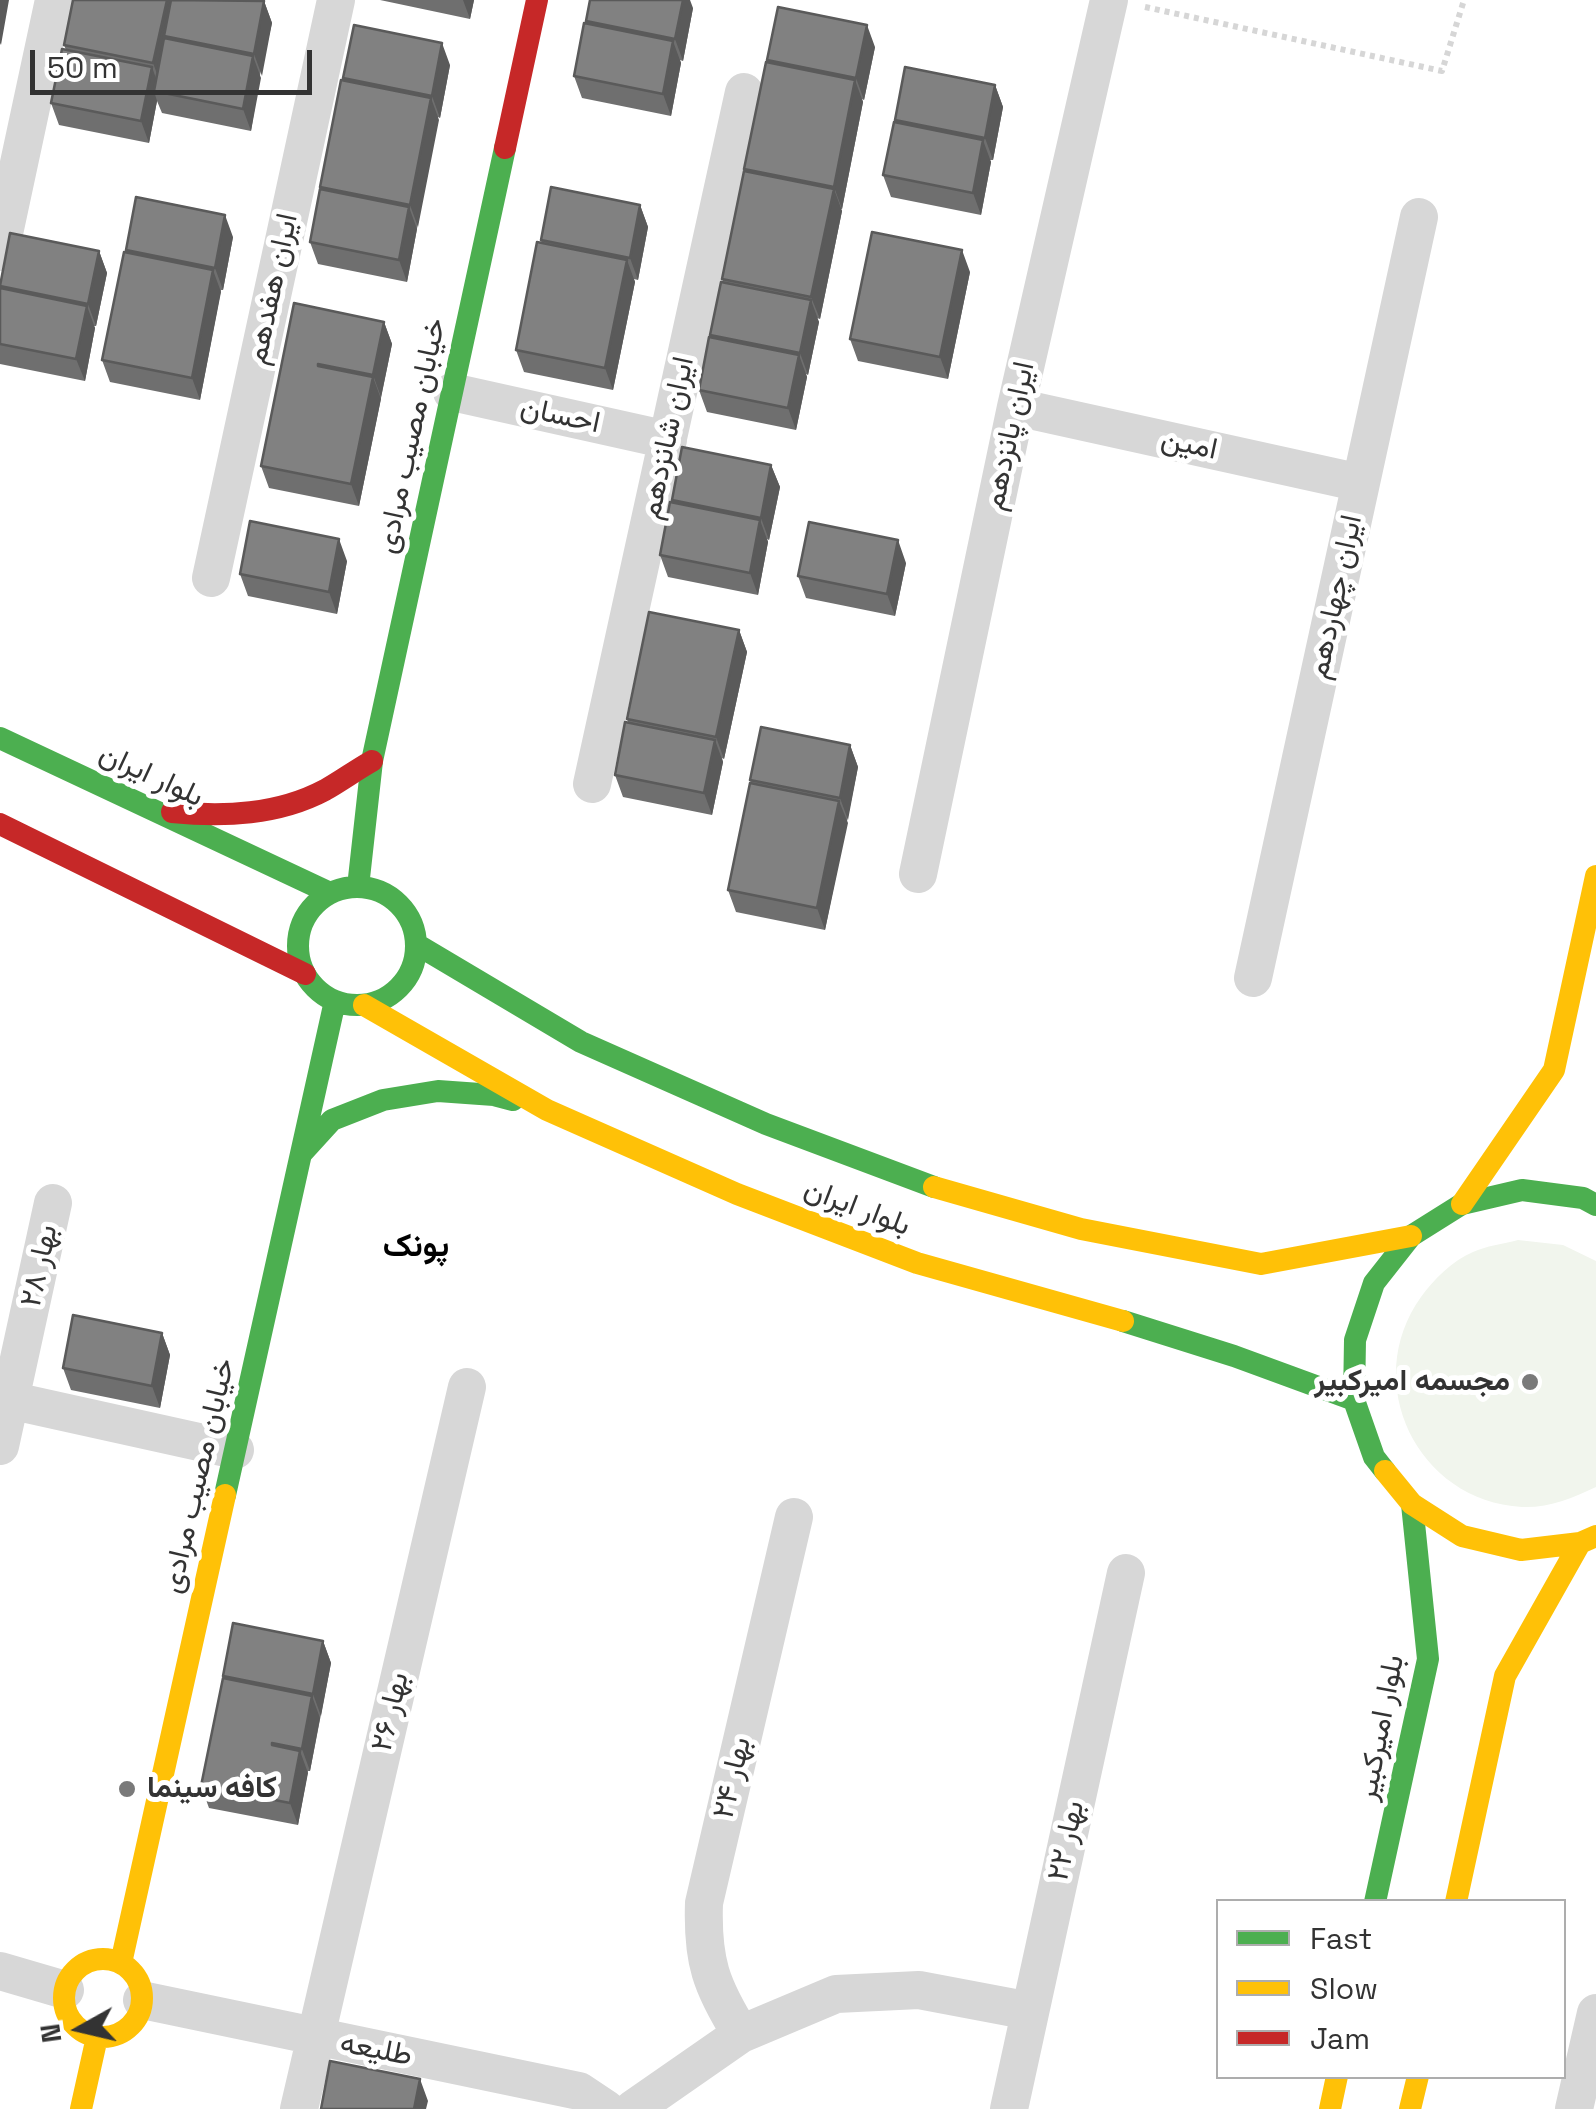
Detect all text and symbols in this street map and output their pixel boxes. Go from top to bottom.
scale bar [35,30,318,92]
text: 50 m [47,48,118,87]
street label: ایران هفدهم [239,210,307,368]
street label: خیابان مصیب مرادی [369,315,455,557]
street label: ایران شانزدهم [633,353,703,523]
street label: ایران پانزدهم [977,358,1043,514]
street label: احسان [517,390,603,442]
street label: امین [1158,422,1220,468]
street label: ایران چهاردهم [1301,512,1371,682]
street label: بلوار ایران [93,736,209,816]
street label: بلوار ایران [799,1171,915,1245]
street label: بهار ۲۸ [14,1222,66,1310]
district label: پونک [383,1228,449,1266]
street label: خیابان مصیب مرادی [154,1355,244,1597]
place label: مجسمه امیرکبیر [1314,1364,1510,1400]
marker: مجسمه امیرکبیر [1519,1371,1541,1393]
street label: بلوار امیرکبیر [1349,1652,1413,1804]
street label: بهار ۲۶ [364,1669,418,1755]
street label: بهار ۲۴ [706,1734,760,1822]
place label: کافه سینما [147,1771,277,1807]
marker: کافه سینما [116,1778,138,1800]
street label: بهار ۲۲ [1041,1798,1093,1884]
legend [1216,1899,1566,2079]
text: Fast [1310,1919,1372,1958]
text: Slow [1310,1969,1378,2008]
north arrow [30,1979,130,2079]
text: Jam [1310,2019,1370,2058]
text: N [31,2021,69,2045]
street label: طلیعه [337,2025,415,2075]

